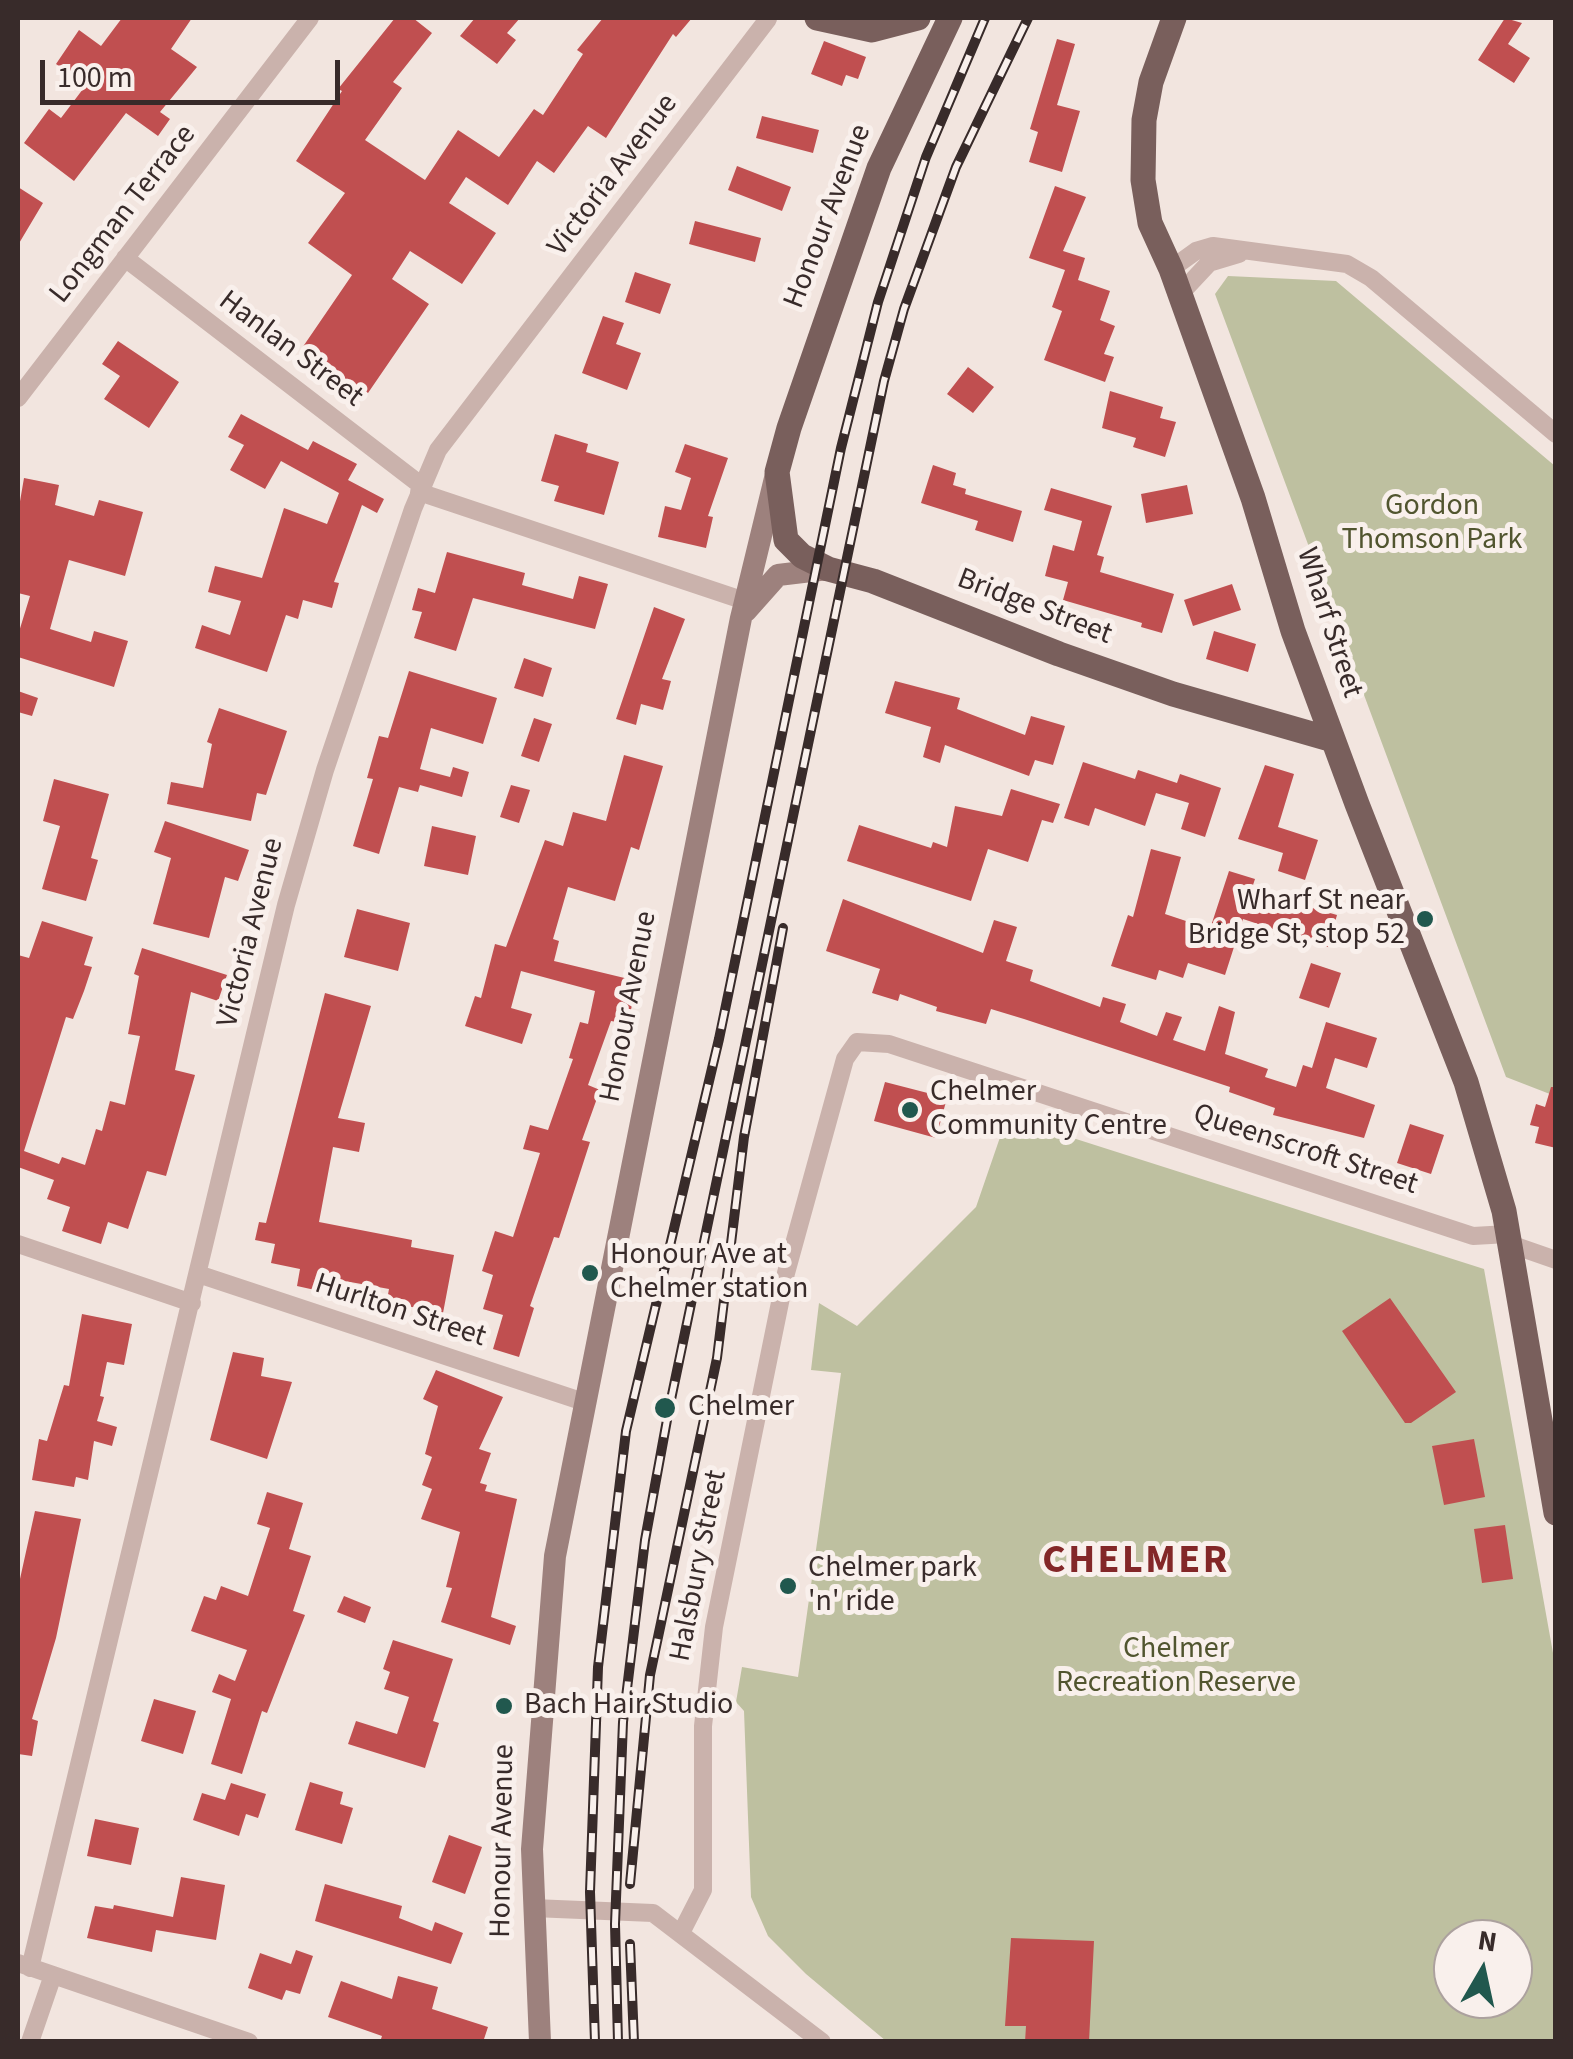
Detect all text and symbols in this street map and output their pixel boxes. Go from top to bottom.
scale bar [45,40,345,102]
text: 100 m [57,56,133,99]
street label: Victoria Avenue [541,88,687,264]
street label: Longman Terrace [43,119,205,311]
street label: Honour Avenue [777,120,881,314]
street label: Hanlan Street [211,284,369,416]
park label: Gordon Thomson Park [1342,489,1522,560]
street label: Wharf Street [1287,544,1369,702]
street label: Bridge Street [952,562,1116,654]
street label: Victoria Avenue [211,835,293,1031]
place label: Wharf St near Bridge St, stop 52 [1188,884,1405,954]
marker: Wharf St near Bridge St, stop 52 [1414,908,1436,930]
street label: Honour Avenue [594,909,666,1105]
place label: Chelmer Community Centre [930,1075,1167,1146]
street label: Queenscroft Street [1188,1098,1422,1204]
marker: Chelmer Community Centre [899,1099,921,1121]
place label: Honour Ave at Chelmer station [610,1238,809,1308]
marker: Honour Ave at Chelmer station [579,1262,601,1284]
street label: Hurlton Street [310,1267,490,1357]
place label: Chelmer [688,1390,794,1426]
marker: Chelmer [652,1395,678,1421]
street label: Halsbury Street [664,1467,736,1665]
district label: CHELMER [1042,1539,1230,1587]
place label: Chelmer park 'n' ride [808,1551,977,1622]
marker: Chelmer park 'n' ride [777,1575,799,1597]
park label: Chelmer Recreation Reserve [1056,1632,1296,1702]
place label: Bach Hair Studio [524,1688,733,1724]
marker: Bach Hair Studio [493,1695,515,1717]
street label: Honour Avenue [484,1744,524,1938]
north arrow [1433,1919,1533,2019]
text: N [1475,1920,1500,1963]

